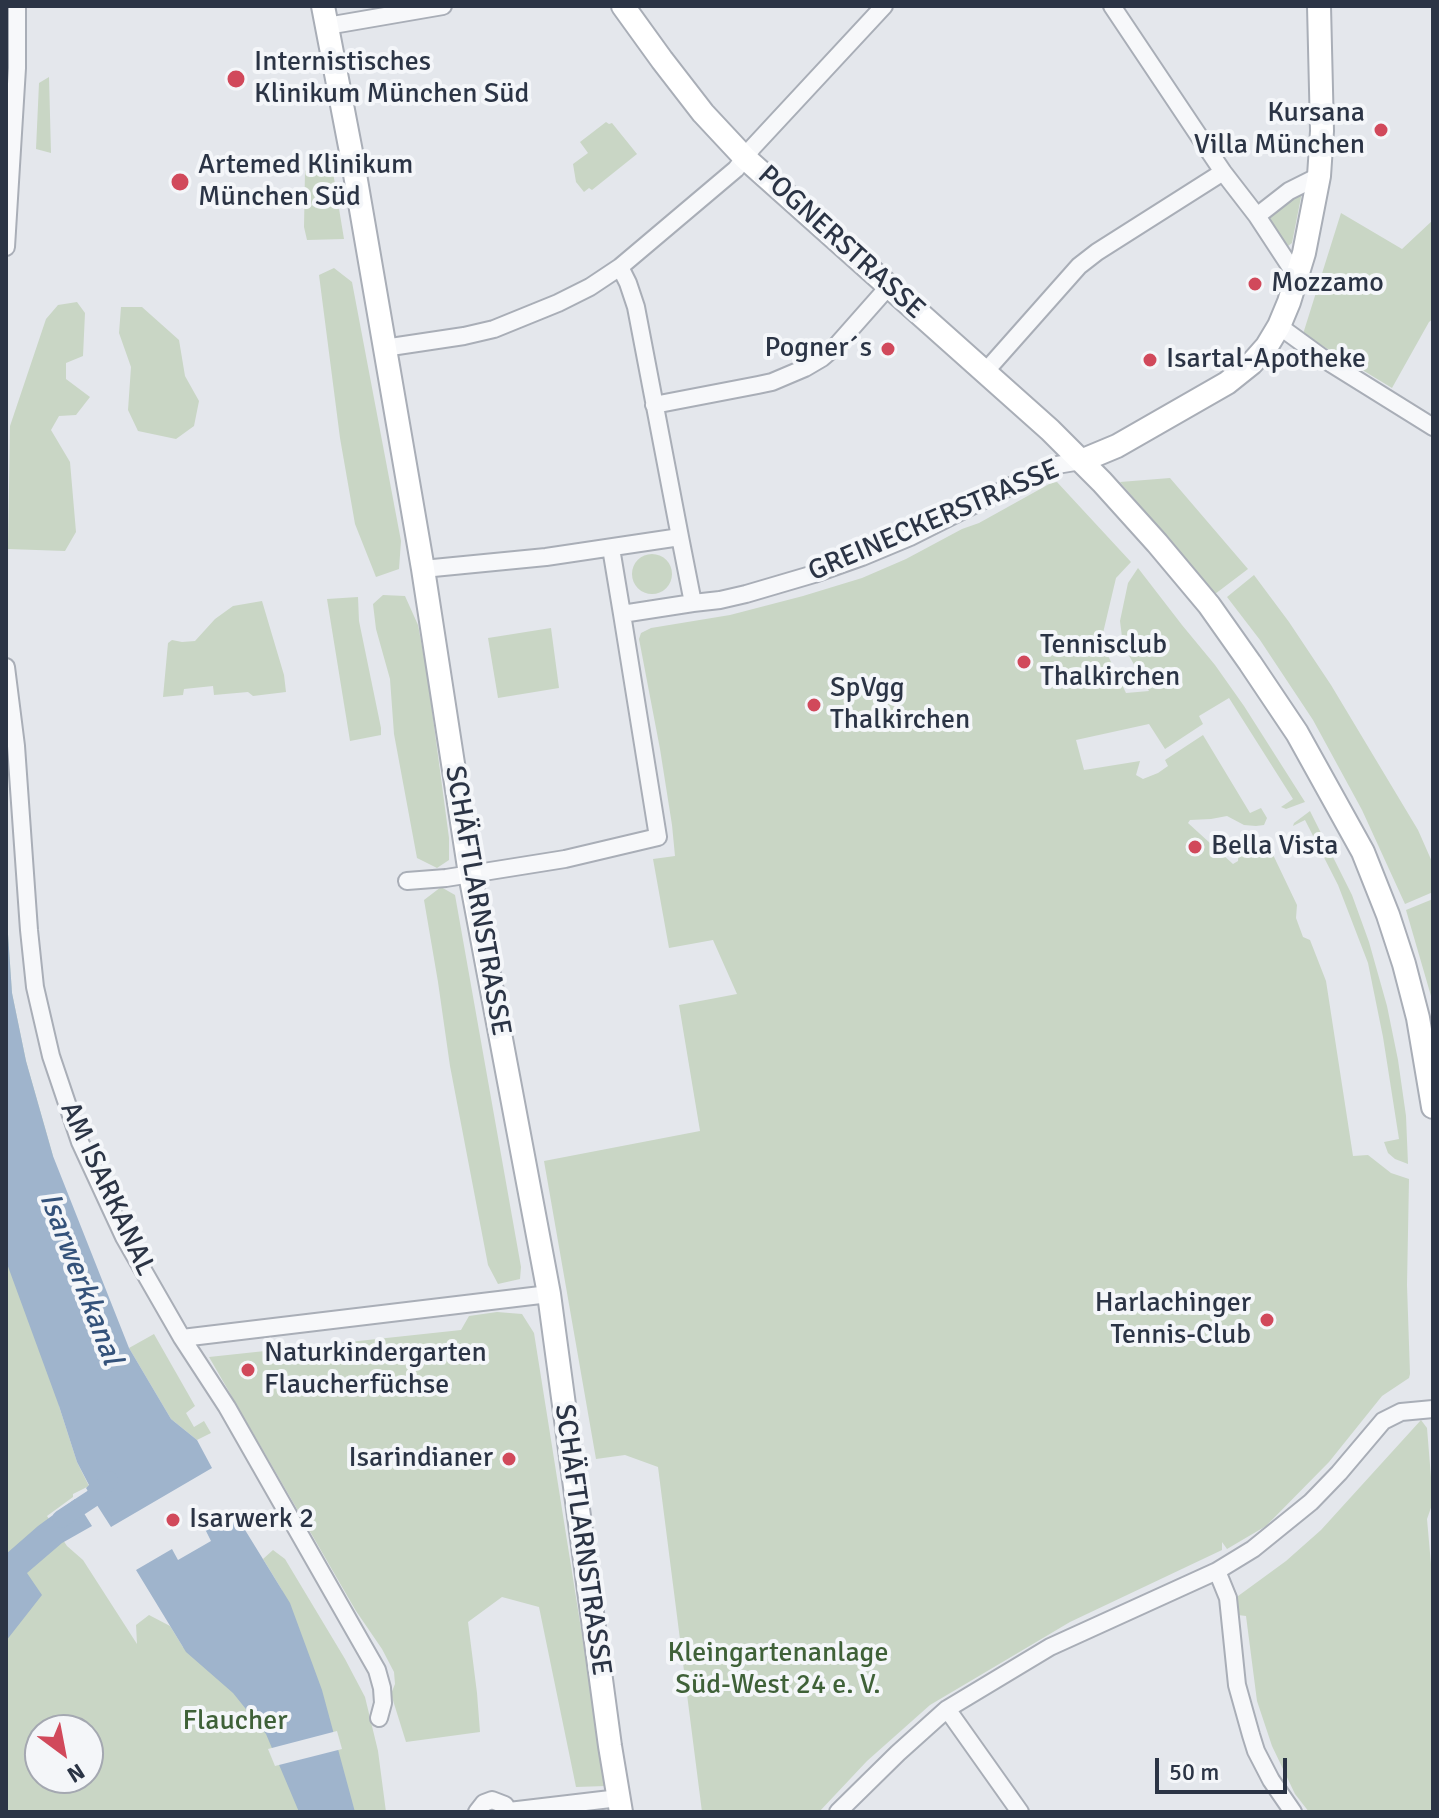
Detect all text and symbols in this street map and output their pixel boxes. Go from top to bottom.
place label: Internistisches Klinikum München Süd [254,46,529,112]
marker: Internistisches Klinikum München Süd [225,68,247,90]
place label: Kursana Villa München [1194,97,1365,163]
marker: Kursana Villa München [1372,121,1390,139]
place label: Artemed Klinikum München Süd [198,149,413,215]
street label: POGNERSTRASSE [750,159,932,327]
marker: Artemed Klinikum München Süd [169,171,191,193]
place label: Mozzamo [1271,267,1384,301]
marker: Mozzamo [1246,275,1264,293]
place label: Pogner´s [765,332,872,366]
marker: Pogner´s [879,340,897,358]
place label: Isartal-Apotheke [1166,343,1366,377]
marker: Isartal-Apotheke [1141,351,1159,369]
street label: GREINECKERSTRASSE [803,453,1065,589]
place label: Tennisclub Thalkirchen [1040,629,1180,695]
marker: Tennisclub Thalkirchen [1015,653,1033,671]
place label: SpVgg Thalkirchen [830,672,970,738]
marker: SpVgg Thalkirchen [805,696,823,714]
street label: SCHÄFTLARNSTRASSE [437,763,517,1039]
place label: Bella Vista [1211,830,1338,864]
marker: Bella Vista [1186,838,1204,856]
street label: AM ISARKANAL [52,1097,162,1281]
water label: Isarwerkkanal [31,1188,129,1370]
place label: Harlachinger Tennis-Club [1095,1287,1251,1353]
marker: Harlachinger Tennis-Club [1258,1311,1276,1329]
place label: Naturkindergarten Flaucherfüchse [264,1337,487,1403]
marker: Naturkindergarten Flaucherfüchse [239,1361,257,1379]
street label: SCHÄFTLARNSTRASSE [546,1402,618,1678]
place label: Isarindianer [349,1442,493,1476]
marker: Isarindianer [500,1450,518,1468]
place label: Isarwerk 2 [189,1503,314,1537]
marker: Isarwerk 2 [164,1511,182,1529]
park label: Kleingartenanlage Süd-West 24 e. V. [668,1637,888,1703]
park label: Flaucher [182,1705,288,1739]
north arrow [24,1714,104,1794]
scale bar [1159,1742,1291,1792]
text: 50 m [1169,1757,1219,1787]
text: N [62,1758,90,1789]

